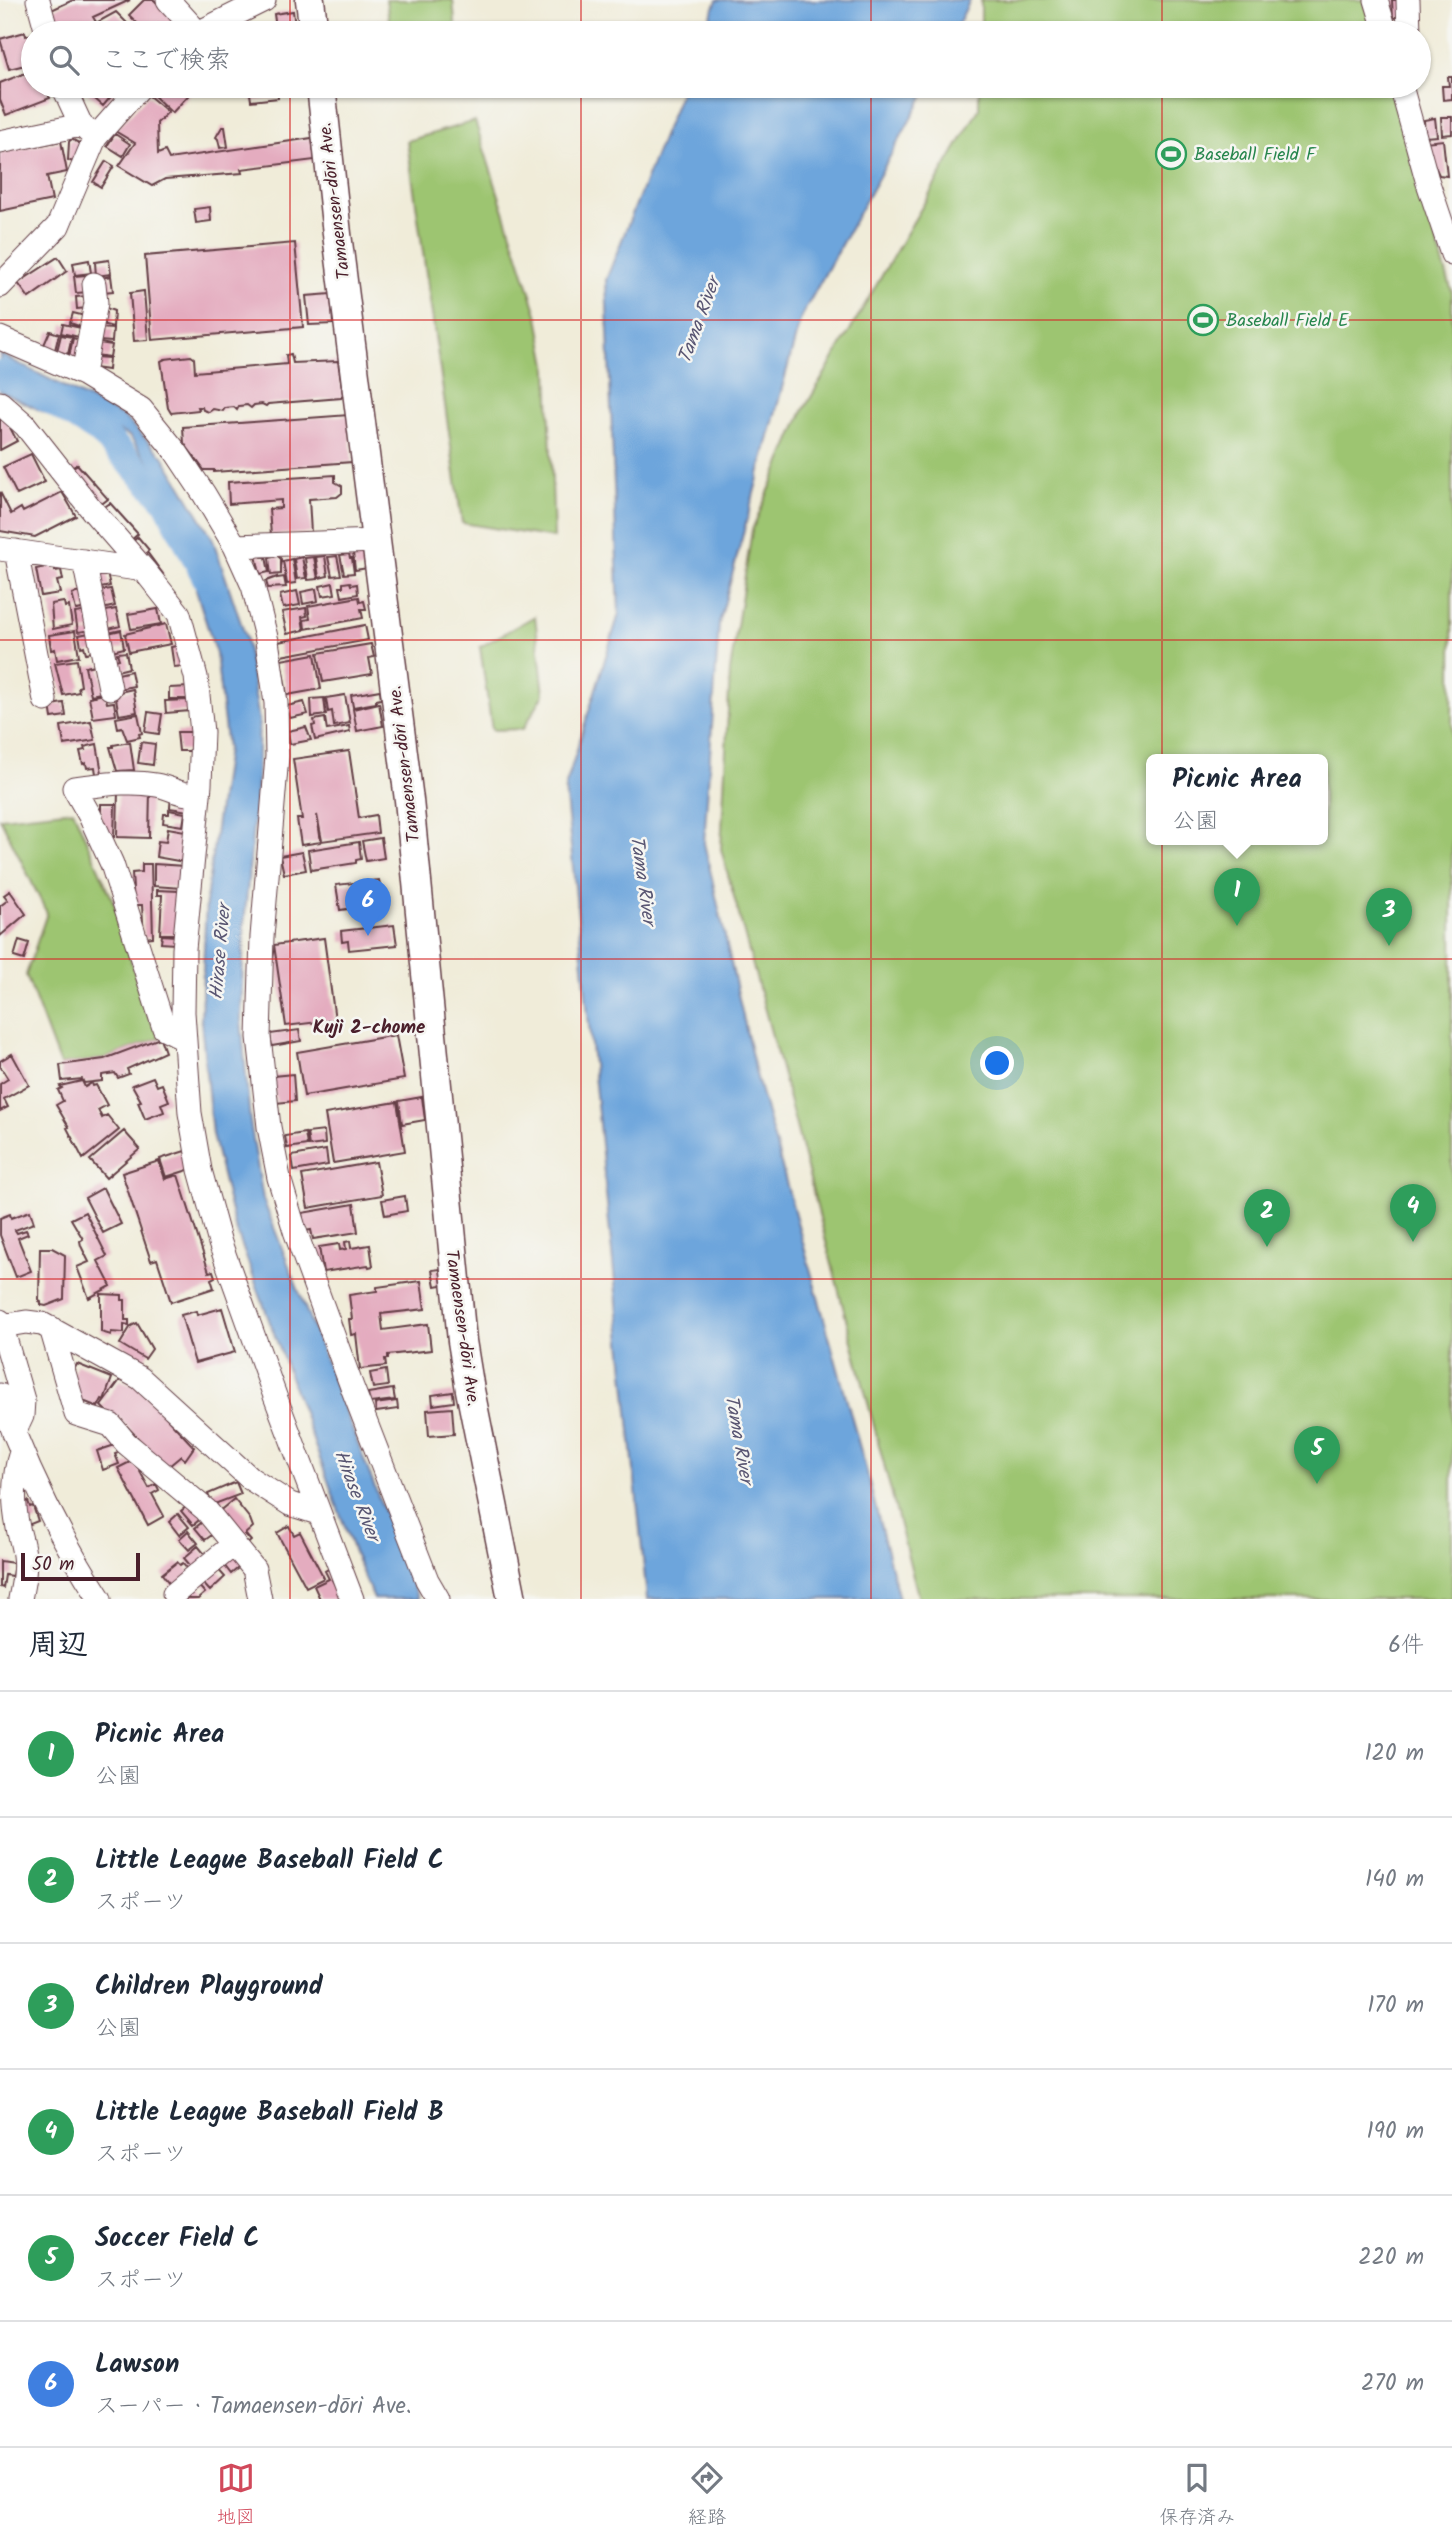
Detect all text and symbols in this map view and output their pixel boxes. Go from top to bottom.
search box [21,21,1431,98]
text: ここで検索 [101,40,231,82]
icon: search [45,41,83,79]
street label: Tamaensen-dōri Ave. [311,121,359,281]
sports icon: Baseball Field F [1154,137,1188,171]
place label: Baseball Field F [1194,141,1317,170]
water label: Tama River [671,270,730,368]
sports icon: Baseball Field E [1186,303,1220,337]
place label: Baseball Field E [1226,307,1349,336]
street label: Tamaensen-dōri Ave. [381,684,429,844]
popup [1146,754,1328,845]
text: Picnic Area [1172,759,1302,801]
text: 公園 [1172,804,1218,840]
water label: Tama River [621,834,664,930]
pin: 1 [1214,868,1260,926]
pin: 6 [345,878,391,936]
pin: 3 [1366,888,1412,946]
water label: Hirase River [202,900,240,1001]
district label: Kuji 2-chome [313,1013,425,1043]
your location [980,1046,1014,1080]
pin: 4 [1390,1184,1436,1242]
pin: 2 [1244,1189,1290,1247]
street label: Tamaensen-dōri Ave. [436,1248,487,1408]
water label: Tama River [716,1393,761,1490]
pin: 5 [1294,1426,1340,1484]
water label: Hirase River [325,1446,389,1549]
scale bar [21,1550,140,1582]
text: 50 m [32,1550,74,1580]
text: 周辺 [28,1622,88,1670]
text: 6件 [1388,1628,1424,1664]
text: Picnic Area [95,1714,224,1756]
text: 1 [48,1736,54,1772]
text: 120 m [1364,1736,1424,1772]
text: 公園 [95,1759,141,1795]
text: Little League Baseball Field C [95,1840,444,1882]
text: 2 [44,1862,58,1898]
text: 140 m [1365,1862,1424,1898]
text: スポーツ [95,1885,187,1921]
text: Children Playground [95,1966,323,2008]
text: 3 [45,1988,57,2024]
text: 170 m [1367,1988,1424,2024]
text: 公園 [95,2011,141,2047]
text: Little League Baseball Field B [95,2092,444,2134]
text: 4 [45,2114,57,2150]
text: 190 m [1367,2114,1424,2150]
text: スポーツ [95,2137,187,2173]
text: Soccer Field C [95,2218,259,2260]
text: 5 [45,2240,57,2276]
text: 220 m [1358,2240,1424,2276]
text: スポーツ [95,2263,187,2299]
text: Lawson [95,2344,179,2386]
text: 6 [45,2366,57,2402]
text: 270 m [1361,2366,1424,2402]
text: スーパー · Tamaensen-dōri Ave. [95,2389,411,2425]
tab: 地図 [217,2459,255,2533]
tab: 経路 [688,2459,726,2533]
tab: 保存済み [1159,2459,1235,2533]

